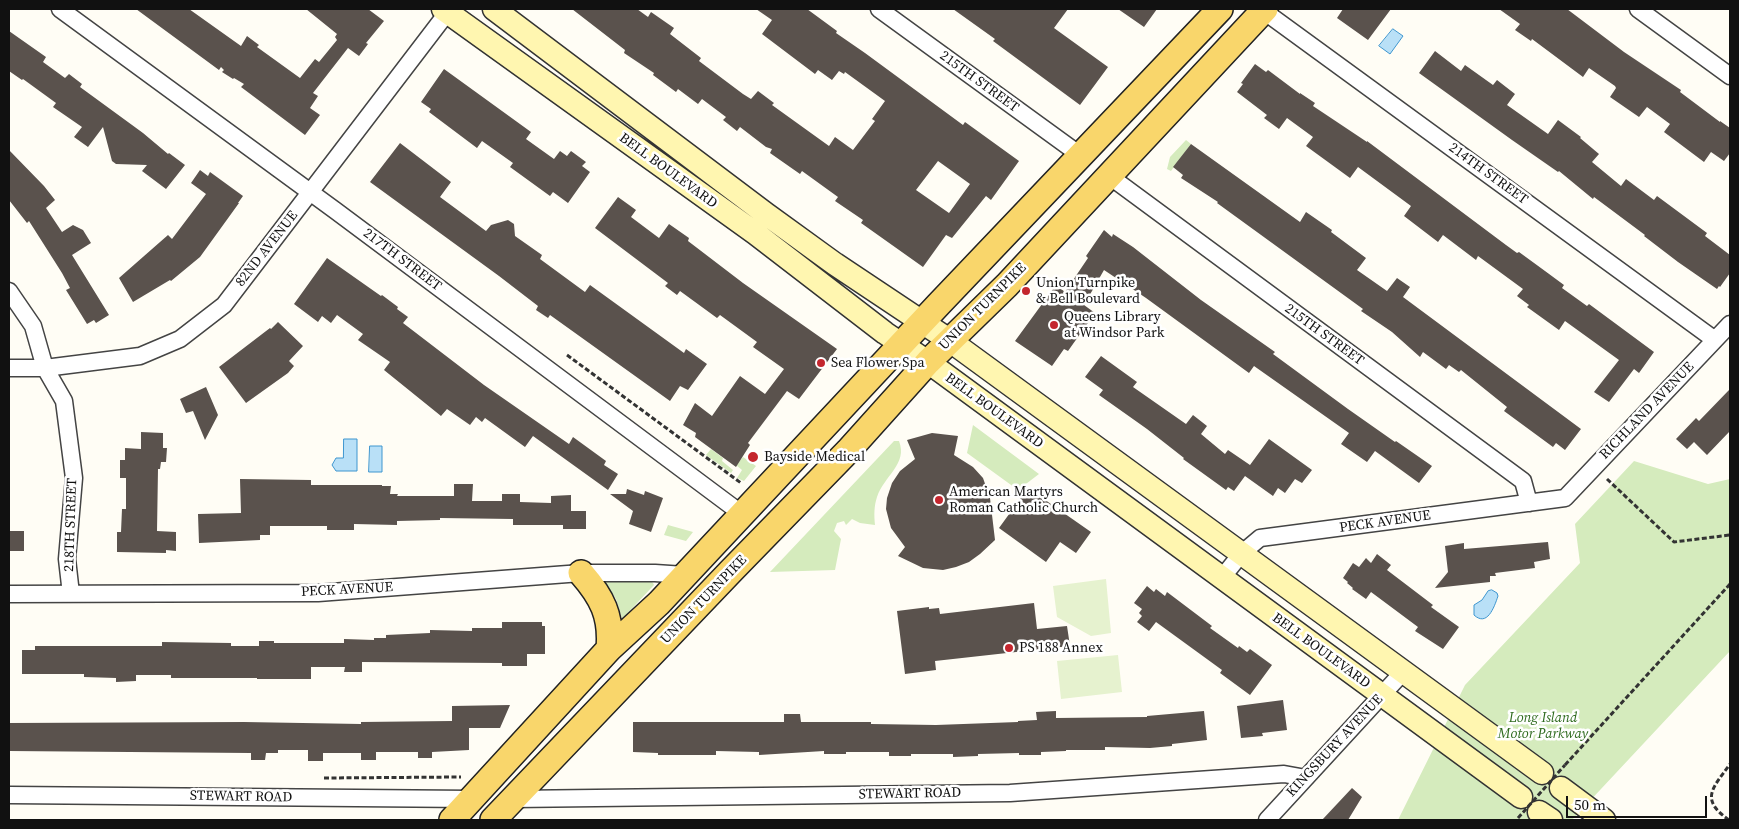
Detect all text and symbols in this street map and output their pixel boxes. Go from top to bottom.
street label: 215TH STREET [936,48,1022,116]
street label: BELL BOULEVARD [616,130,720,212]
street label: 214TH STREET [1445,140,1531,208]
street label: 82ND AVENUE [232,208,302,290]
street label: 217TH STREET [360,225,444,295]
street label: UNION TURNPIKE [936,260,1030,354]
place label: Union Turnpike & Bell Boulevard [1036,275,1140,308]
marker: Union Turnpike & Bell Boulevard [1020,285,1032,297]
street label: 215TH STREET [1281,301,1367,369]
place label: Queens Library at Windsor Park [1064,309,1164,342]
marker: Queens Library at Windsor Park [1048,319,1060,331]
place label: Sea Flower Spa [831,355,925,371]
marker: Sea Flower Spa [815,357,827,369]
street label: RICHLAND AVENUE [1596,359,1698,463]
street label: BELL BOULEVARD [942,370,1046,452]
place label: Bayside Medical [764,449,865,465]
marker: Bayside Medical [746,450,760,464]
street label: 218TH STREET [61,478,81,572]
place label: American Martyrs Roman Catholic Church [949,484,1098,516]
marker: American Martyrs Roman Catholic Church [933,494,945,506]
street label: PECK AVENUE [1338,507,1432,537]
street label: UNION TURNPIKE [657,552,751,648]
street label: PECK AVENUE [301,579,393,601]
street label: BELL BOULEVARD [1269,610,1373,692]
place label: PS 188 Annex [1019,640,1103,656]
marker: PS 188 Annex [1003,642,1015,654]
street label: KINGSBURY AVENUE [1283,691,1387,801]
park label: Long Island Motor Parkway [1498,710,1588,742]
street label: STEWART ROAD [859,785,961,803]
scale bar [1569,786,1710,818]
street label: STEWART ROAD [190,788,292,806]
text: 50 m [1574,794,1606,815]

